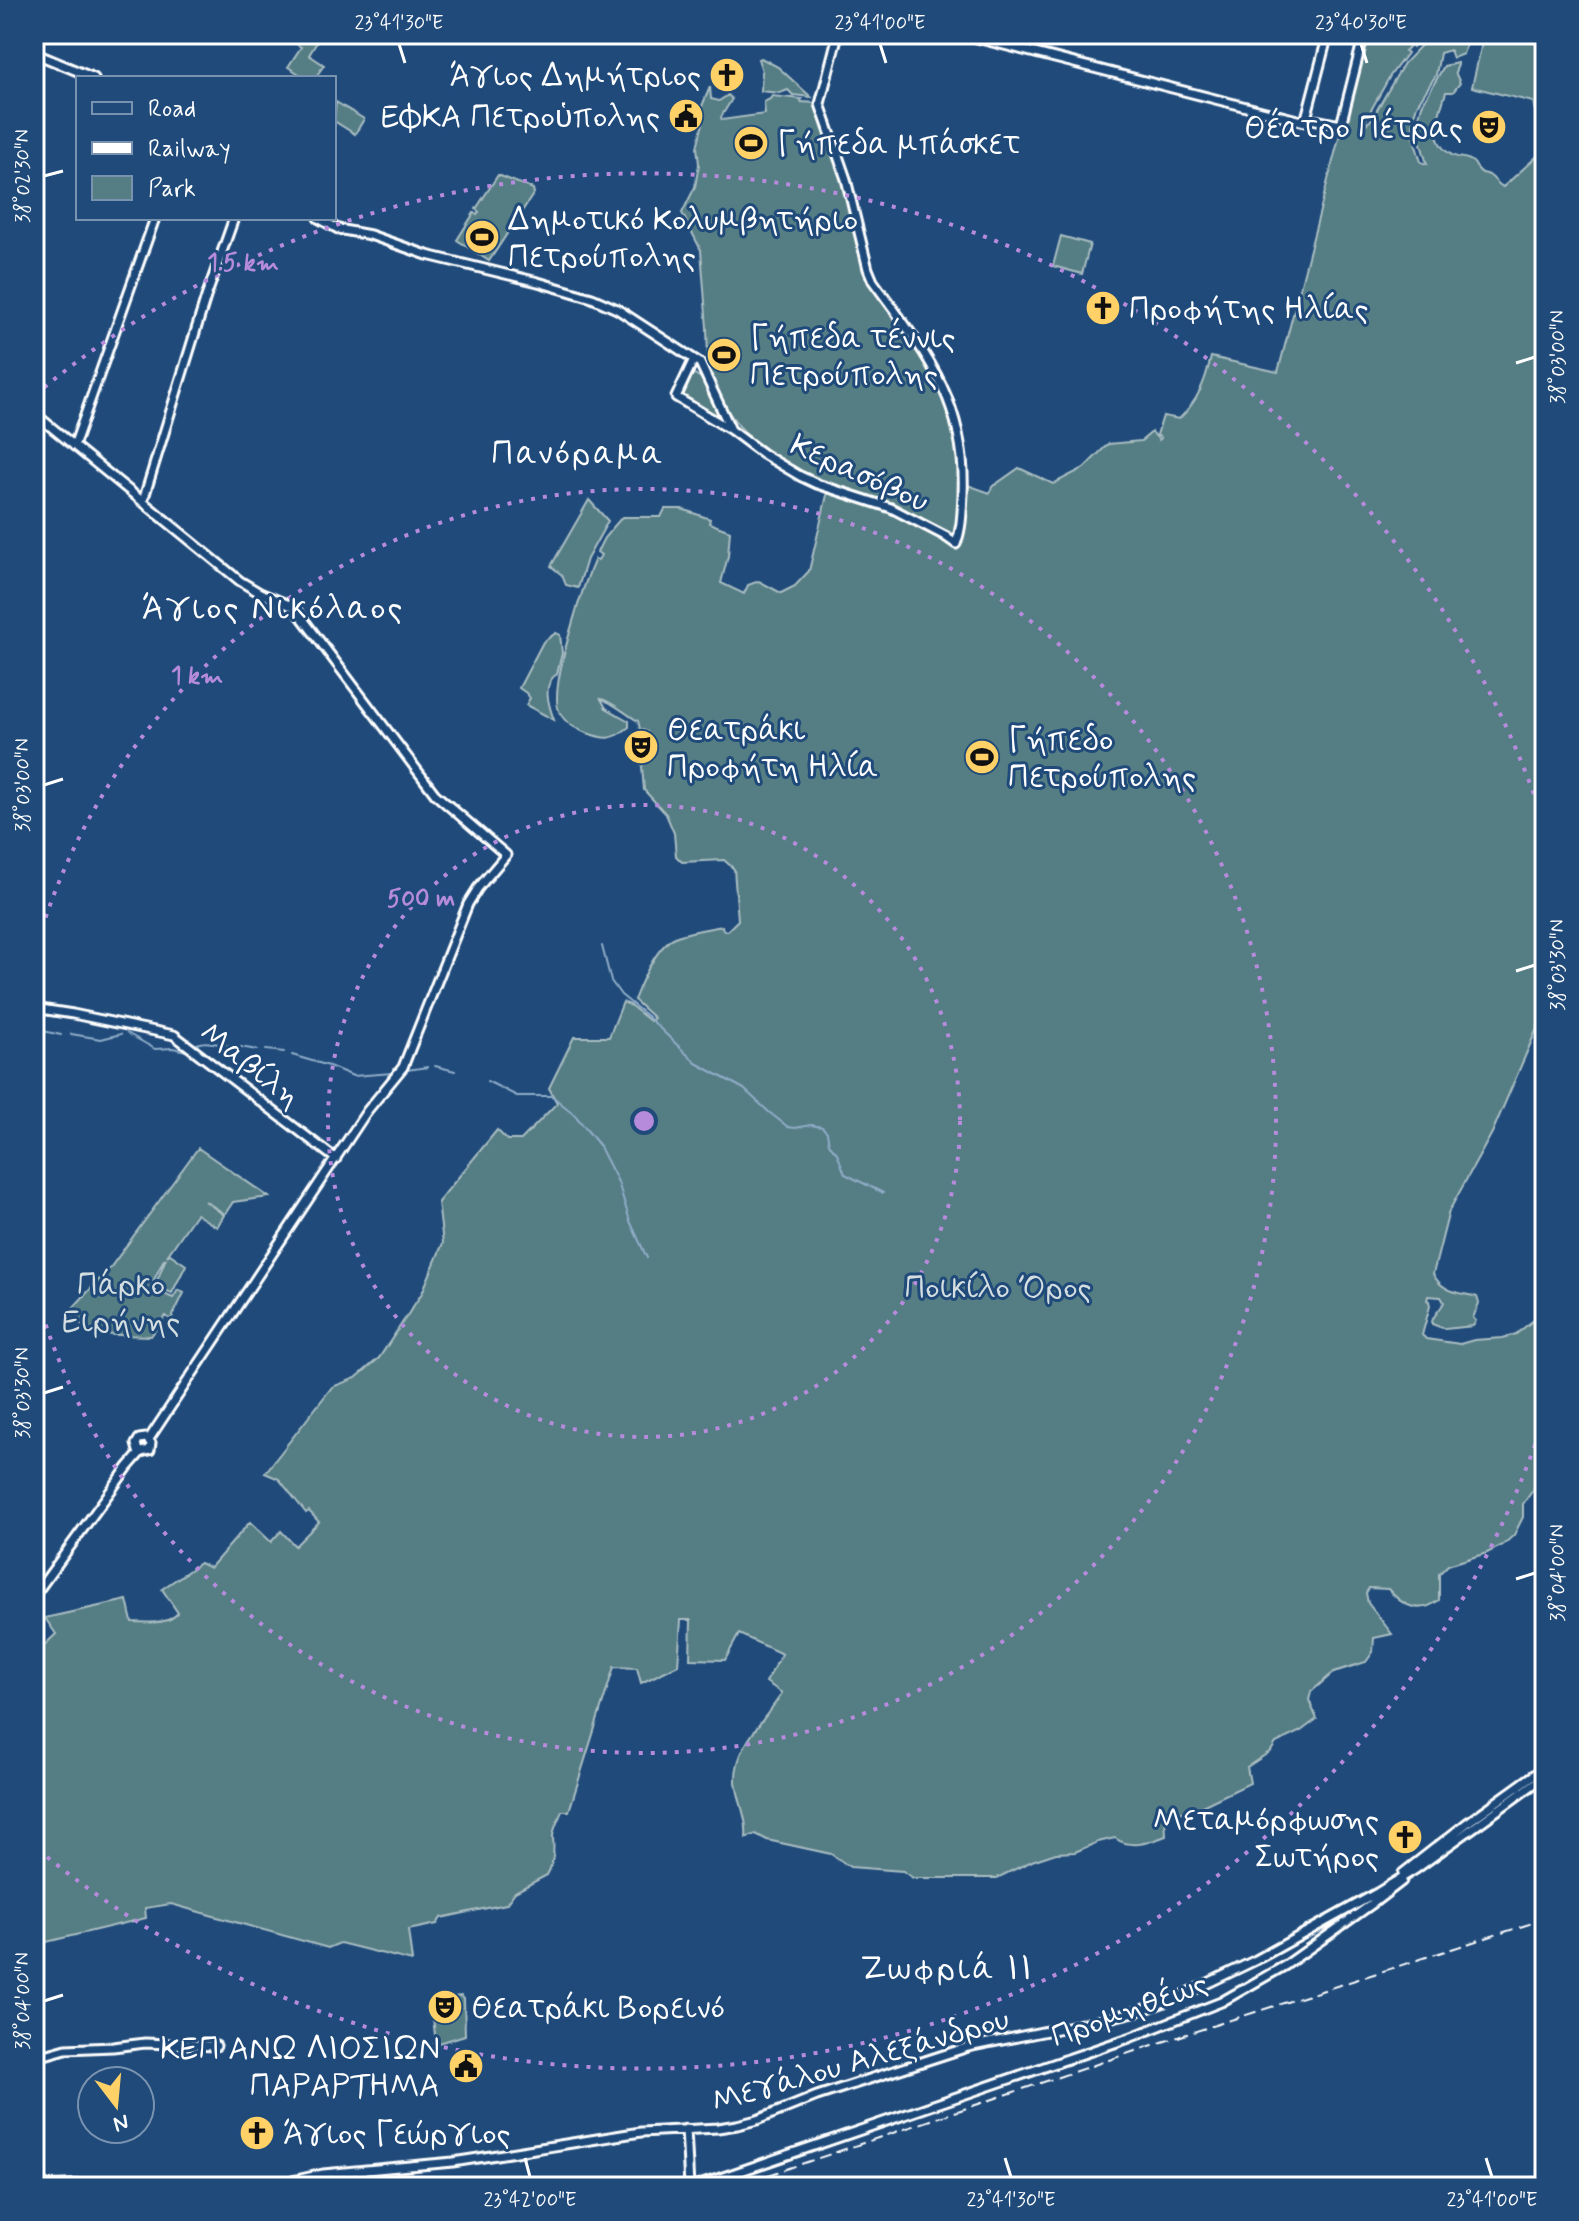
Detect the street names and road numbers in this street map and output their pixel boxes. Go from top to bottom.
street label: Κερασόβου [783,425,935,523]
street label: Μαβίλη [190,1013,309,1118]
street label: Προμηθέως [1045,1962,1214,2059]
street label: Μεγάλου Αλεξάνδρου [707,1998,1014,2124]

